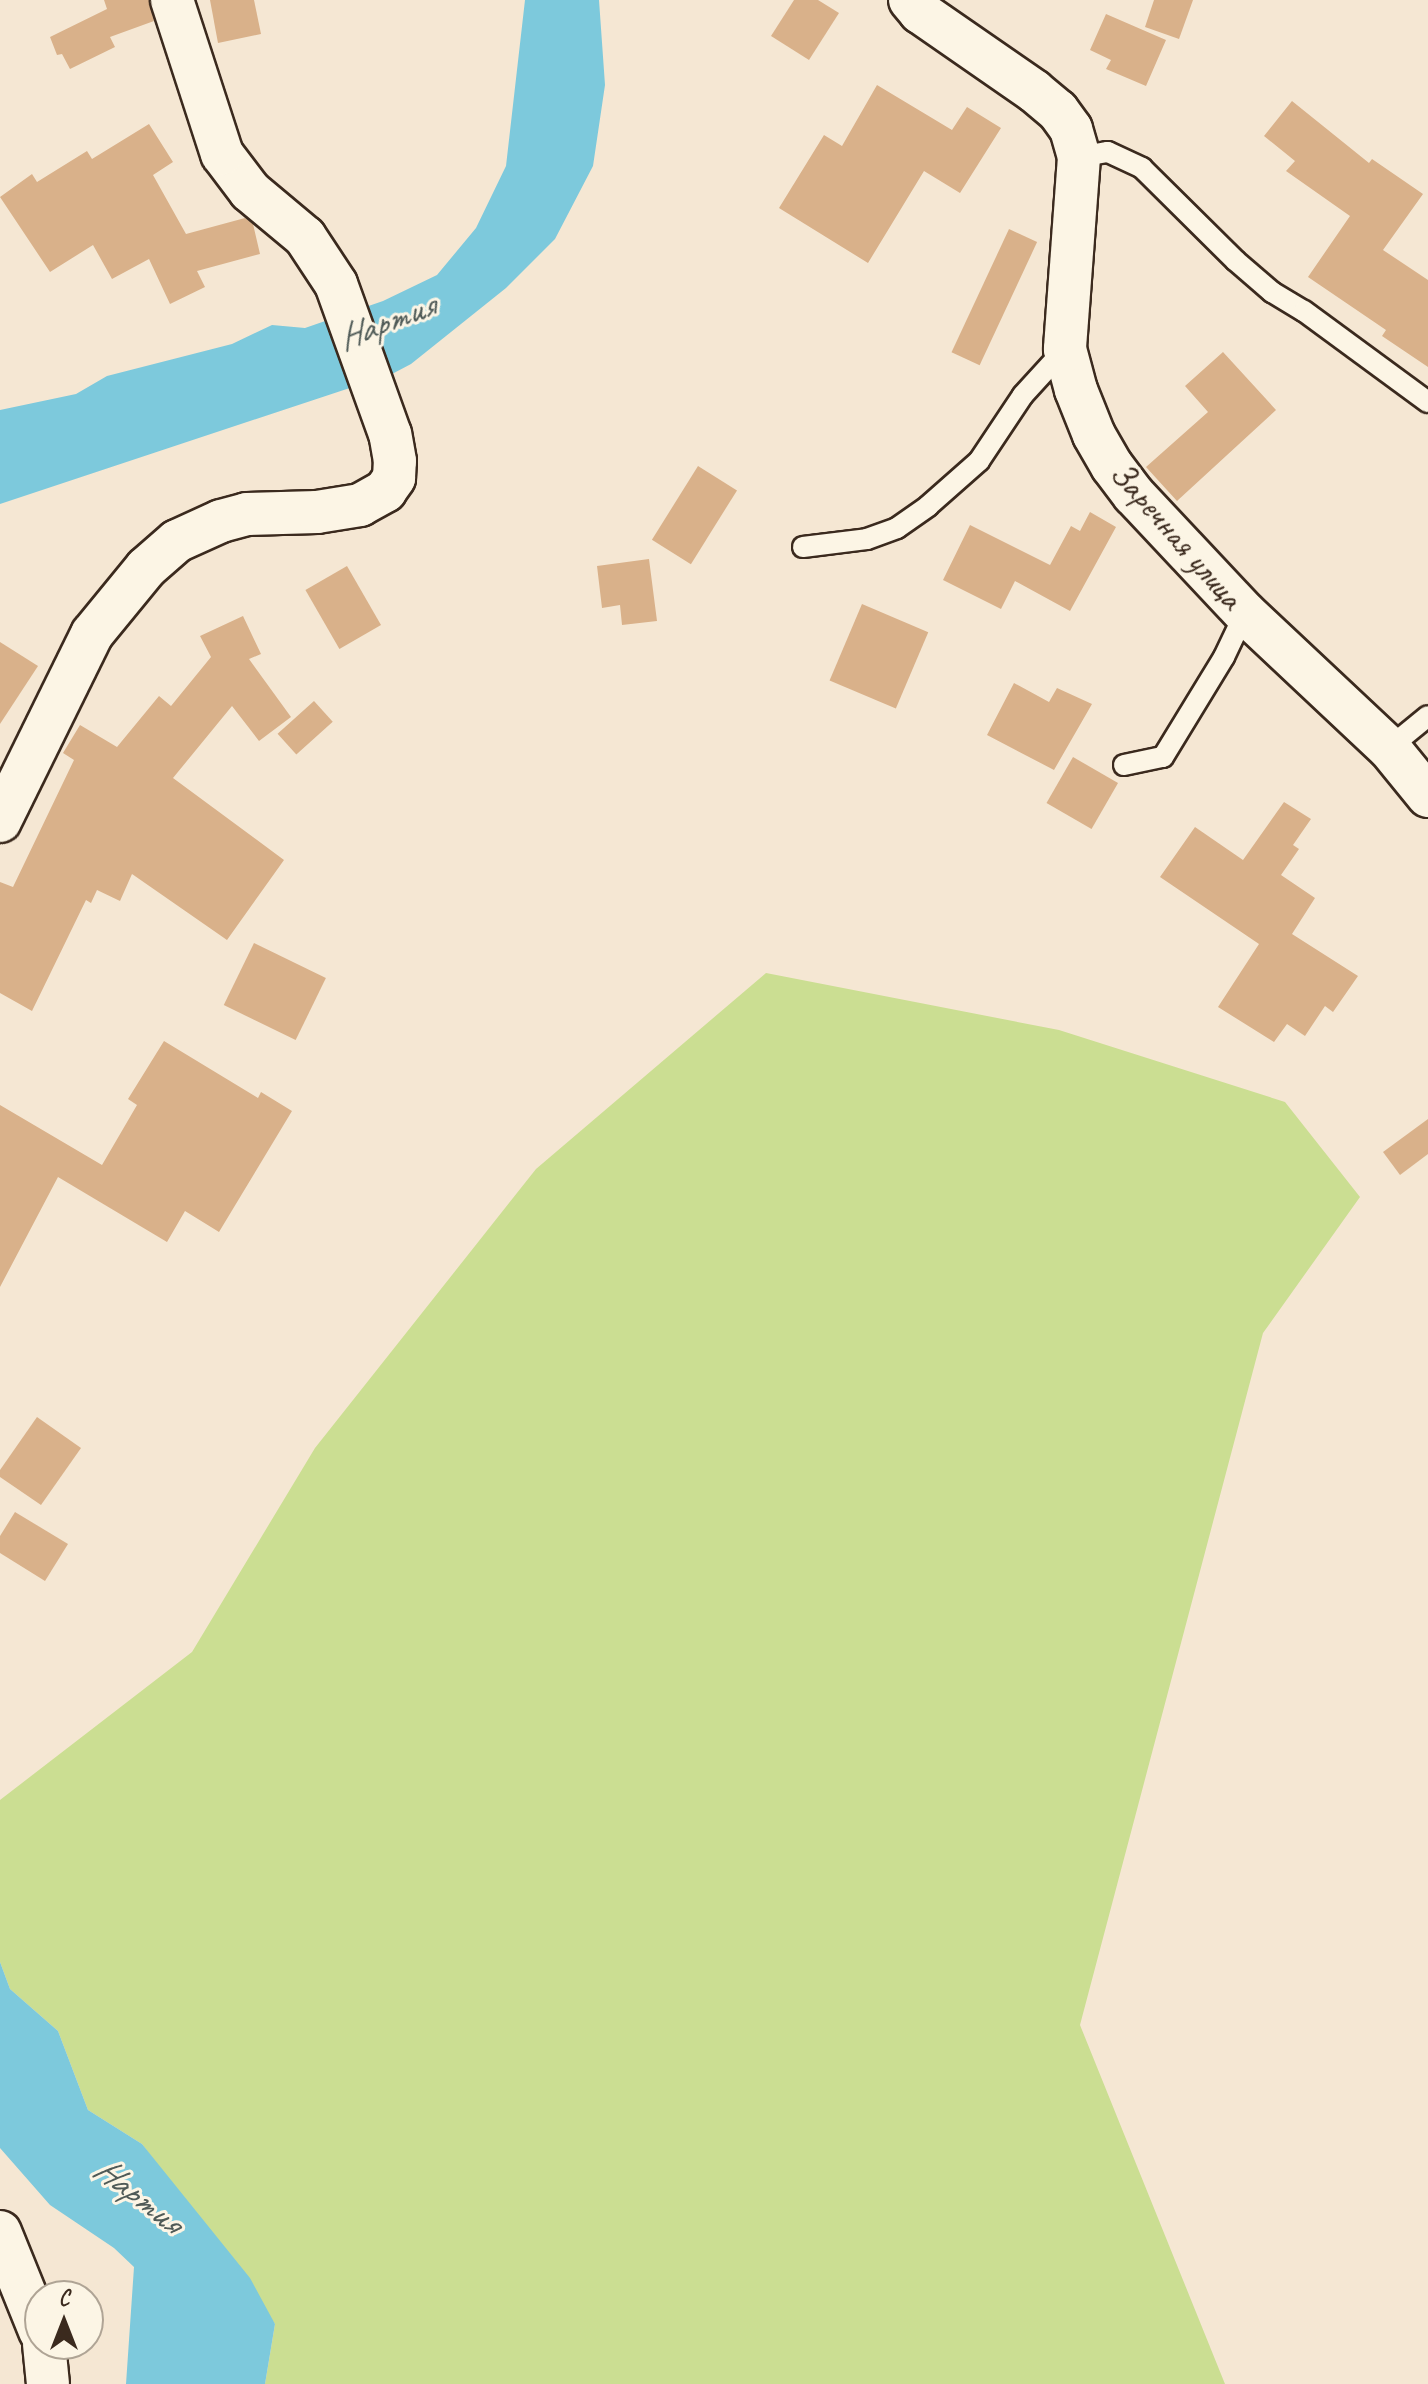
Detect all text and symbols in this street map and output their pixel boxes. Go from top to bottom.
water label: Нартия [332,284,440,360]
street label: Заречная улица [1101,452,1253,618]
water label: Нартия [85,2147,191,2243]
north arrow [24,2280,104,2360]
text: С [59,2284,69,2312]

